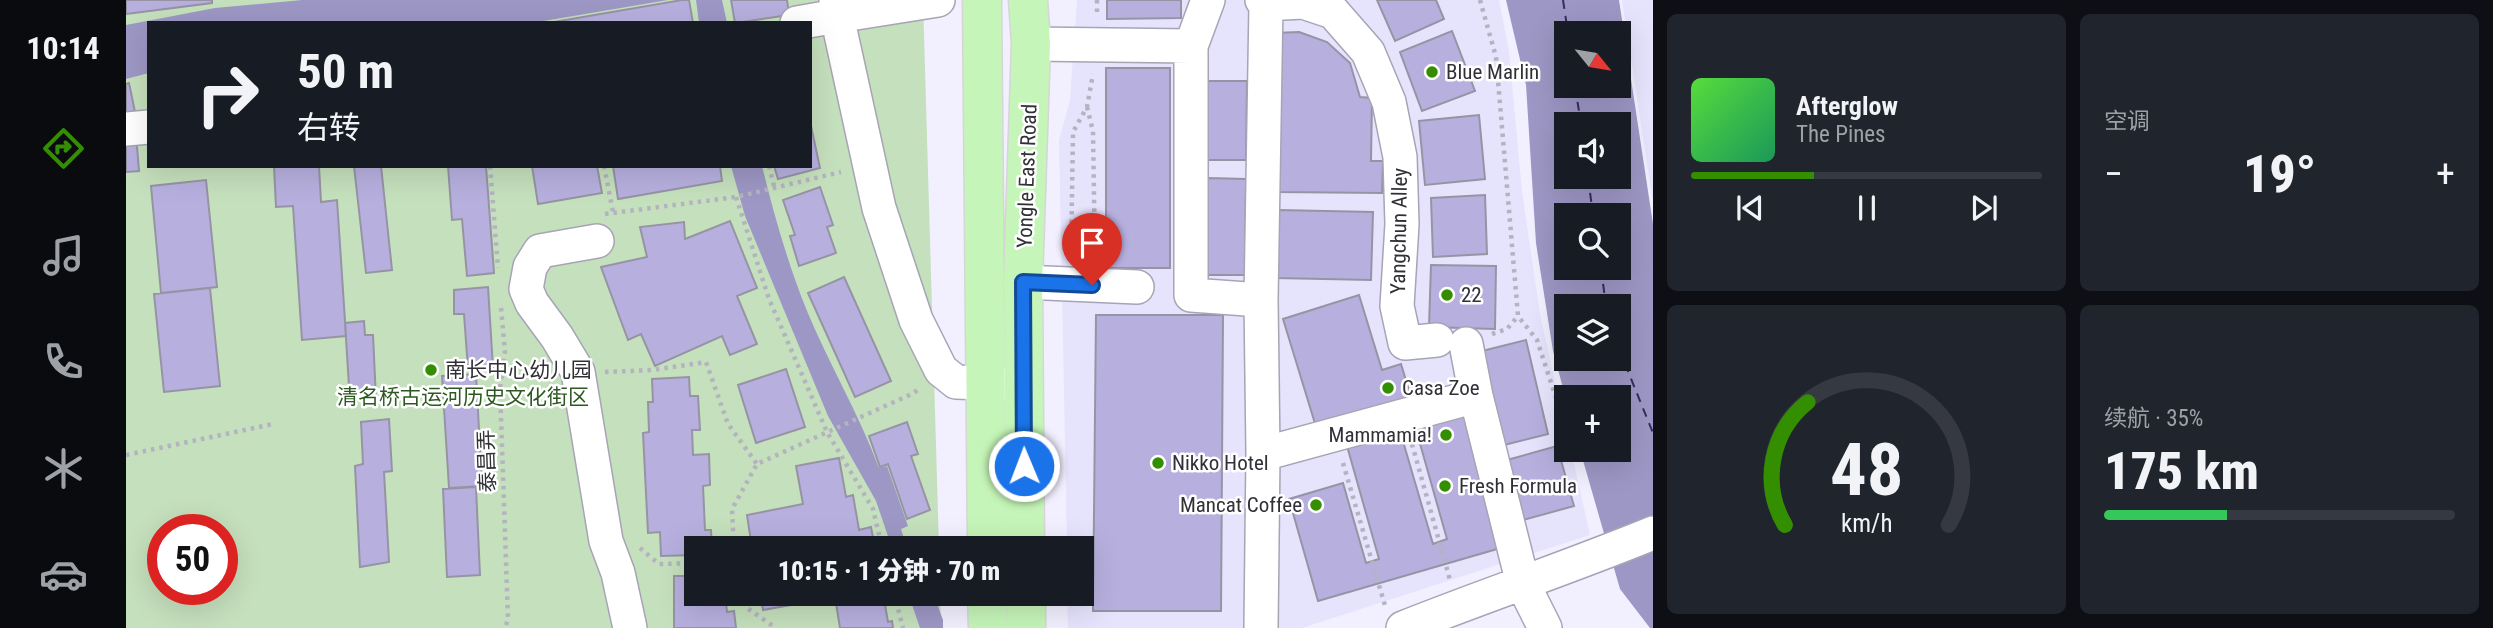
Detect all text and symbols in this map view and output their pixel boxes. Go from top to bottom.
north arrow [1554,21,1631,98]
map controls [1554,21,1631,462]
text: 10:14 [26,29,100,67]
text: 50 m [297,43,394,100]
icon: right [182,49,273,140]
place label: Blue Marlin [1446,60,1539,84]
marker: Blue Marlin [1424,64,1440,80]
text: Afterglow [1796,91,1898,121]
street label: Yongle East Road [1012,104,1042,248]
text: 空调 [2104,108,2150,135]
text: 右转 [297,109,361,147]
button: sound [1554,112,1631,189]
text: The Pines [1796,121,1886,148]
icon: directions [39,124,88,173]
text: 19° [2243,144,2316,205]
text: − [2104,152,2123,196]
text: + [2436,152,2455,196]
street label: Yangchun Alley [1386,168,1412,294]
icon: previous [1731,189,1769,227]
icon: pause [1848,189,1886,227]
icon: next [1965,189,2003,227]
button: search [1554,203,1631,280]
pin [1062,213,1122,285]
icon: arrive [1073,224,1111,262]
icon: music [39,231,88,280]
place label: 22 [1461,283,1482,307]
marker: 22 [1439,287,1455,303]
button: layers [1554,294,1631,371]
icon: phone [39,337,88,386]
place label: 南长中心幼儿园 [445,358,592,382]
marker: 南长中心幼儿园 [423,362,439,378]
place label: Casa Zoe [1402,376,1480,400]
marker: Casa Zoe [1380,380,1396,396]
park label: 清名桥古运河历史文化街区 [337,385,589,409]
button: + [1554,385,1631,462]
text: 续航 · 35% [2104,405,2203,432]
place label: Mammamia! [1329,423,1432,447]
marker: Mammamia! [1438,427,1454,443]
text: 48 [1830,428,1903,514]
street label: 泰昌弄 [474,429,500,493]
position arrow [987,429,1061,503]
text: 175 km [2104,441,2259,502]
icon: climate [39,444,88,493]
place label: Nikko Hotel [1172,451,1269,475]
marker: Nikko Hotel [1150,455,1166,471]
place label: Fresh Formula [1459,474,1577,498]
marker: Fresh Formula [1437,478,1453,494]
place label: Mancat Coffee [1180,493,1302,517]
marker: Mancat Coffee [1308,497,1324,513]
text: km/h [1841,509,1892,538]
speed limit sign: 50 [147,514,238,605]
icon: car [39,550,88,599]
text: 10:15 · 1 分钟 · 70 m [778,556,1000,586]

